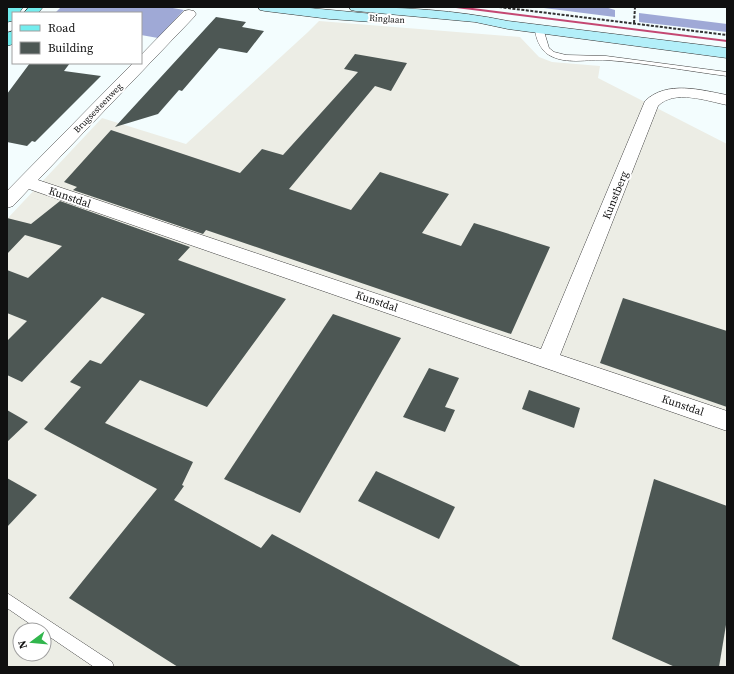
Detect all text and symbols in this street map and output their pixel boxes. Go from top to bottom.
legend [12,12,142,64]
street label: Ringlaan [369,12,406,26]
text: Road [48,20,75,36]
text: Building [48,40,93,56]
street label: Brugsesteenweg [71,80,125,136]
street label: Kunstberg [599,169,632,222]
street label: Kunstdal [47,183,93,212]
street label: Kunstdal [354,287,400,316]
street label: Kunstdal [660,391,706,420]
north arrow [12,622,52,662]
text: N [15,639,31,651]

